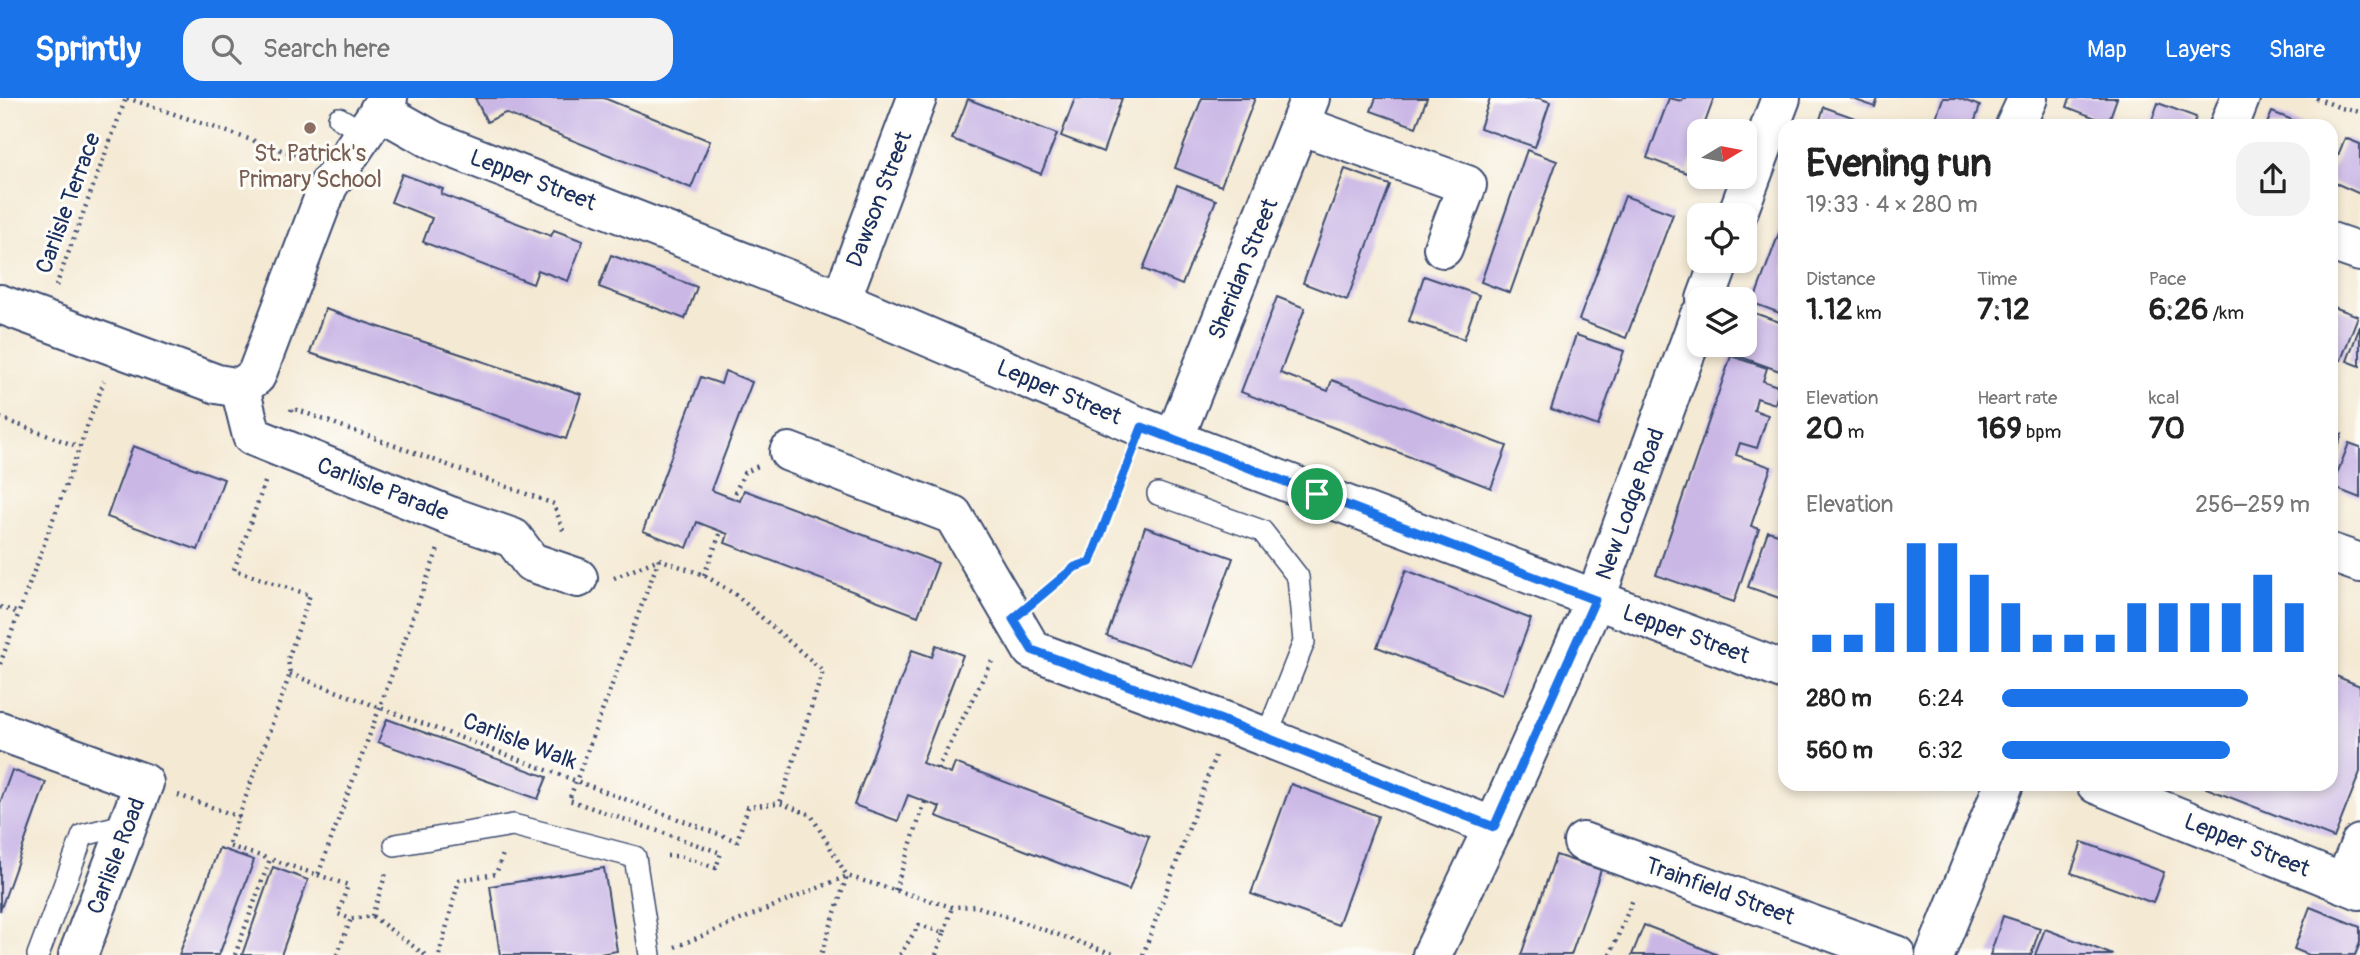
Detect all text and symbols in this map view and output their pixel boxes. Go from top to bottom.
search box [183,18,673,81]
text: Sprintly [35,29,141,70]
icon: search [207,30,245,68]
text: Search here [263,33,390,65]
text: Map [2087,35,2127,64]
text: Layers [2165,35,2231,64]
text: Share [2269,35,2325,64]
north arrow [1687,119,1757,189]
map controls [1687,119,1757,357]
marker: St. Patrick's Primary School [302,120,318,136]
street label: Dawson Street [840,126,918,271]
street label: Carlisle Terrace [29,128,107,277]
place label: St. Patrick's Primary School [238,139,382,194]
text: Evening run [1806,140,1992,188]
button: share [2236,142,2310,216]
street label: Lepper Street [466,143,601,218]
text: 19:33 · 4 × 280 m [1806,190,1978,219]
street label: Sheridan Street [1202,194,1285,344]
button: locate [1687,203,1757,273]
text: Distance [1806,267,1875,291]
text: Time [1977,267,2017,291]
text: Pace [2149,267,2186,291]
button: layers [1687,287,1757,357]
text: 1.12 [1806,291,1853,328]
text: 7:12 [1977,291,2030,328]
text: 6:26 [2149,291,2208,328]
text: km [1853,301,1882,325]
text: /km [2208,301,2244,325]
street label: Lepper Street [992,353,1127,432]
text: Elevation [1806,386,1878,410]
text: Heart rate [1977,386,2057,410]
text: kcal [2149,386,2180,410]
text: 20 [1806,410,1843,447]
text: 169 [1977,410,2022,447]
text: 70 [2149,410,2185,447]
text: m [1843,420,1864,444]
text: bpm [2022,420,2061,444]
street label: New Lodge Road [1589,424,1671,584]
street label: Carlisle Parade [313,451,454,528]
pin [1287,464,1347,524]
icon: arrive [1298,475,1336,513]
text: Elevation [1806,490,1894,519]
text: 256–259 m [2195,490,2310,519]
street label: Lepper Street [1619,598,1754,671]
text: 280 m [1806,684,1872,713]
text: 6:24 [1918,684,1964,713]
street label: Carlisle Walk [459,706,582,776]
text: 560 m [1806,736,1873,765]
text: 6:32 [1918,736,1963,765]
street label: Carlisle Road [81,794,151,918]
street label: Lepper Street [2180,807,2315,884]
street label: Trainfield Street [1641,851,1799,932]

